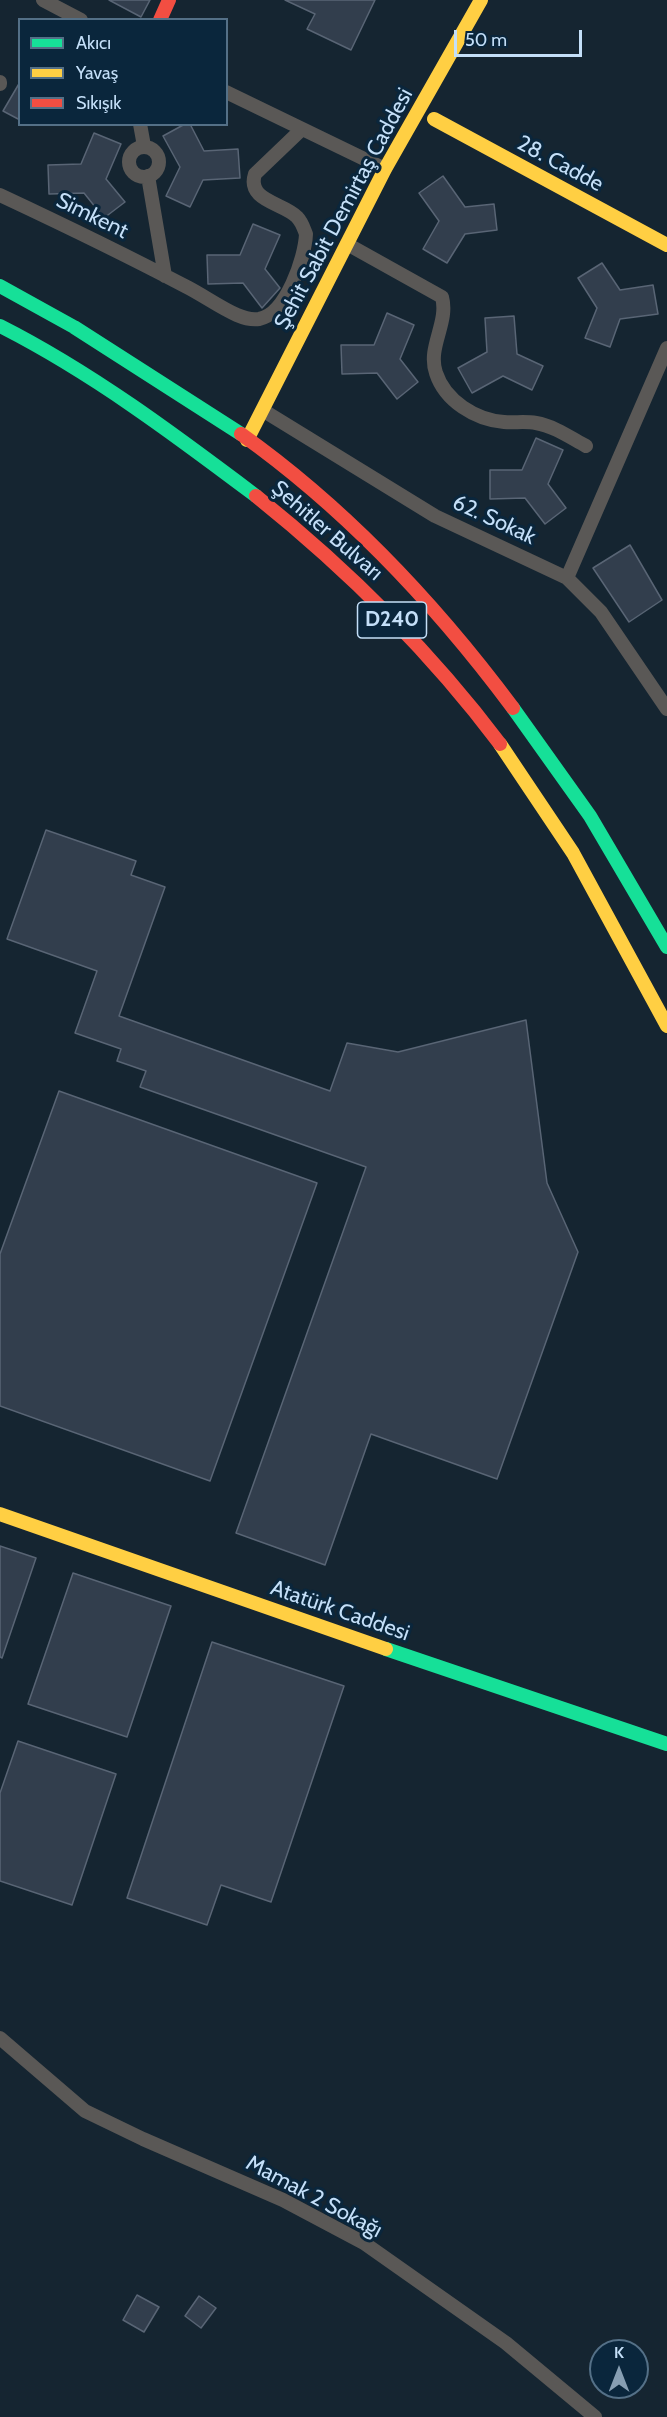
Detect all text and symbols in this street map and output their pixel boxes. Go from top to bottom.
legend [18,18,228,126]
scale bar [457,18,584,56]
text: 50 m [465,29,507,51]
text: Akıcı [76,32,111,54]
text: Yavaş [76,62,118,84]
street label: Şehit Sabit Demirtaş Caddesi [269,84,419,334]
text: Sıkışık [76,92,121,114]
street label: 28. Cadde [512,130,608,198]
street label: Simkent [52,187,132,245]
street label: Şehitler Bulvarı [266,476,388,586]
street label: 62. Sokak [448,489,540,551]
road number: D240 [358,602,426,638]
street label: Atatürk Caddesi [267,1575,413,1647]
street label: Mamak 2 Sokağı [241,2150,387,2244]
north arrow [589,2339,649,2399]
text: K [614,2343,624,2362]

